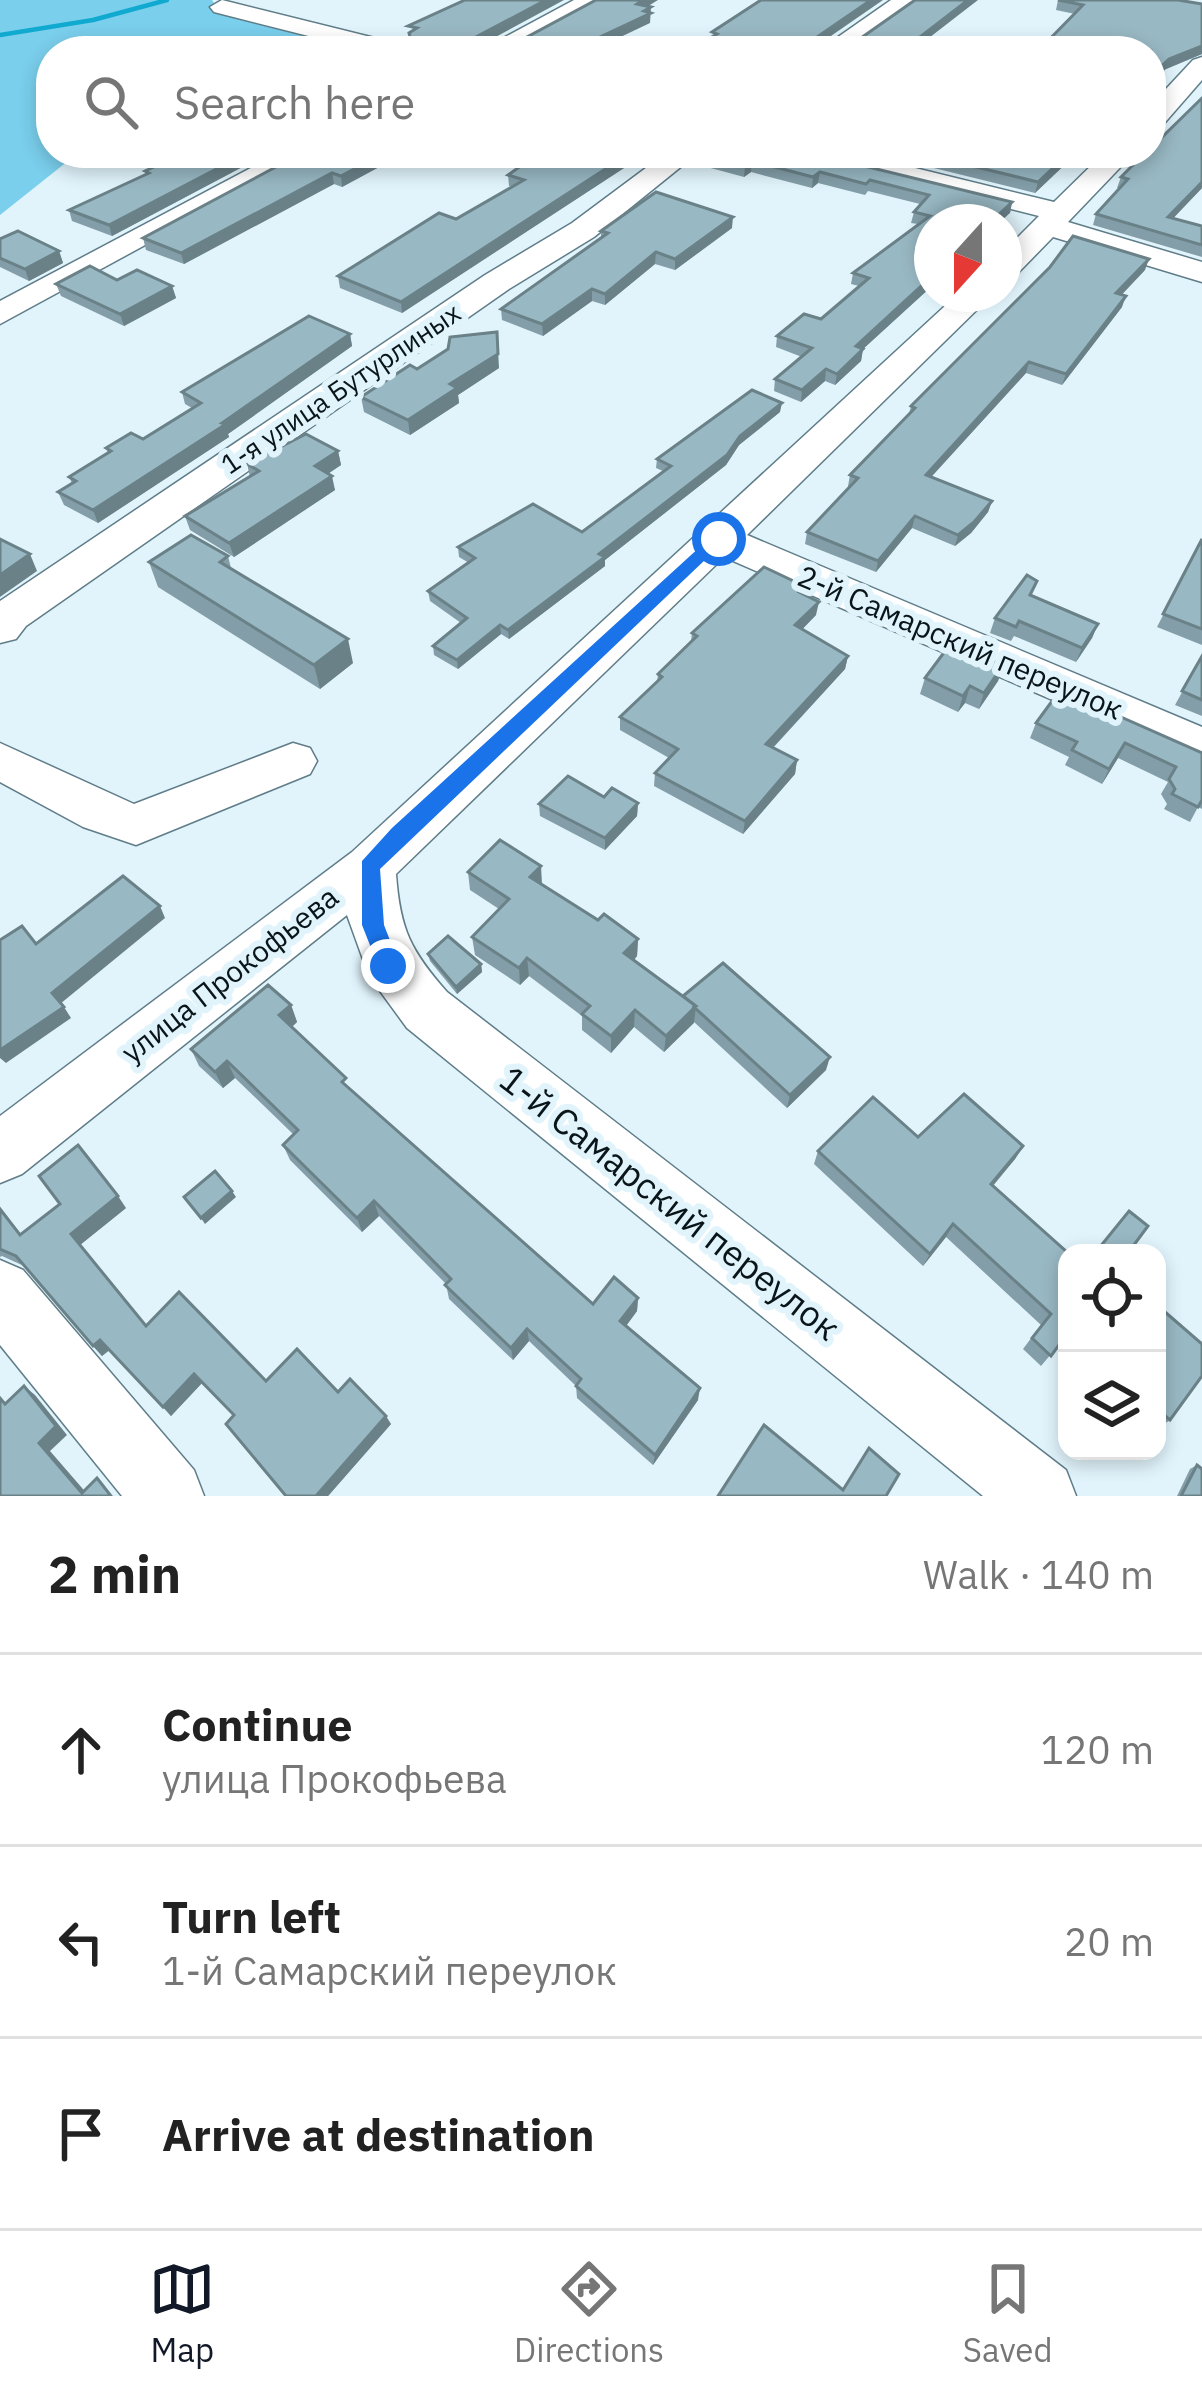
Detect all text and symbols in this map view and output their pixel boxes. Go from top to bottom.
search box [36,36,1166,168]
icon: search [78,69,144,135]
text: Search here [174,73,415,131]
north arrow [914,204,1022,312]
street label: 1-я улица Бутурлиных [214,294,467,481]
route start [692,512,746,566]
street label: 2-й Самарский переулок [792,555,1129,728]
street label: улица Прокофьева [113,877,346,1071]
route end [361,939,415,993]
street label: 1-й Самарский переулок [490,1055,850,1350]
map controls [1058,1244,1166,1460]
button: locate [1058,1244,1166,1352]
button: layers [1058,1352,1166,1460]
text: 2 min [48,1541,181,1607]
text: Walk · 140 m [923,1549,1154,1600]
text: Continue [162,1695,353,1753]
icon: ahead [48,1717,114,1783]
text: 120 m [1041,1724,1154,1775]
text: улица Прокофьева [162,1753,507,1804]
text: Turn left [162,1887,341,1945]
icon: left [48,1909,114,1975]
text: 20 m [1064,1916,1154,1967]
text: 1-й Самарский переулок [162,1945,617,1996]
icon: arrive [48,2101,114,2167]
text: Arrive at destination [162,2105,595,2163]
tab: Map [149,2256,215,2371]
tab: Directions [514,2256,664,2371]
tab: Saved [963,2256,1053,2371]

